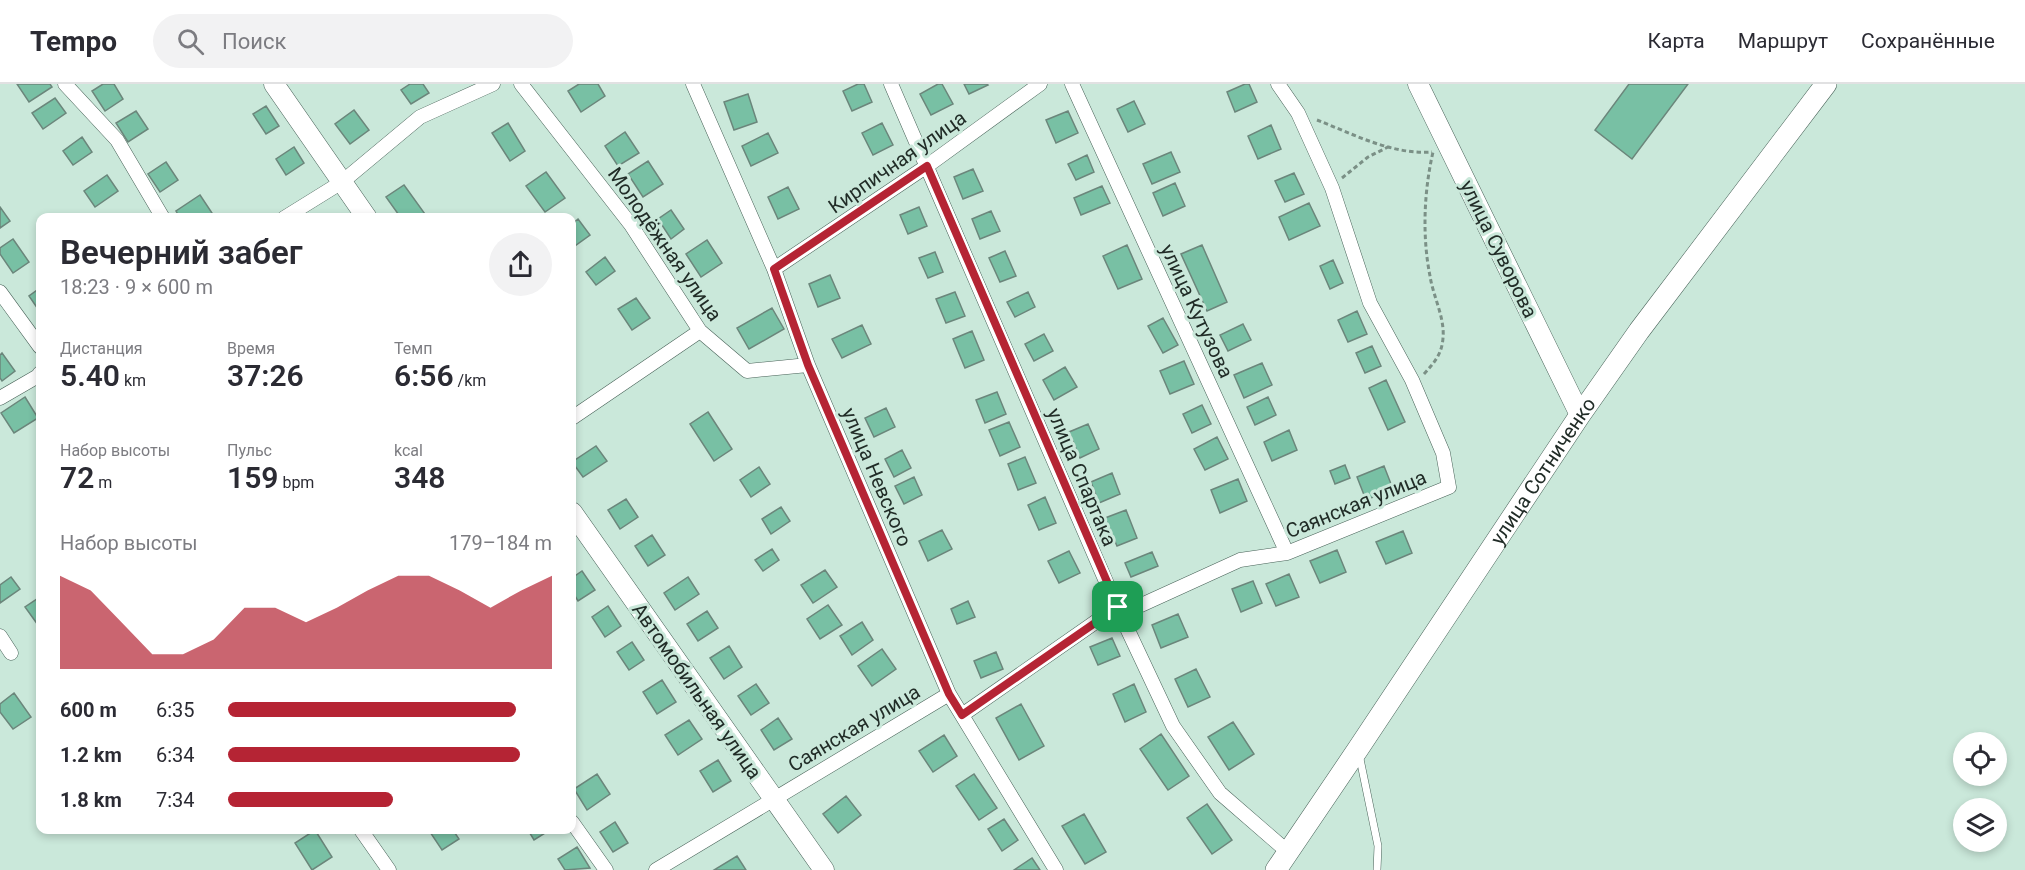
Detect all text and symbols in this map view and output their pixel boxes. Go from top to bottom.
search box [153,14,573,68]
text: Tempo [30,25,117,58]
icon: search [174,25,207,58]
text: Поиск [222,29,286,54]
text: Карта [1648,29,1705,53]
text: Маршрут [1738,29,1828,53]
text: Сохранённые [1861,29,1995,53]
street label: Кирпичная улица [824,106,970,218]
street label: Молодёжная улица [603,162,727,326]
street label: улица Суворова [1455,176,1543,322]
text: Вечерний забег [60,233,303,272]
button: share [489,233,552,296]
street label: улица Кутузова [1156,240,1238,382]
text: 18:23 · 9 × 600 m [60,275,213,299]
text: Дистанция [60,339,143,358]
text: Время [227,339,275,358]
text: Темп [394,339,432,358]
text: 5.40 [60,358,120,393]
text: 37:26 [227,358,304,393]
text: 6:56 [394,358,454,393]
text: km [120,371,146,390]
text: /km [454,371,486,390]
street label: улица Сотниченко [1485,393,1601,549]
street label: улица Невского [837,404,917,550]
street label: улица Спартака [1042,404,1122,550]
text: Набор высоты [60,441,170,460]
text: Пульс [227,441,272,460]
text: kcal [394,441,423,460]
text: 72 [60,460,94,495]
text: 159 [227,460,278,495]
text: 348 [394,460,445,495]
street label: Саянская улица [1282,465,1430,543]
text: m [94,473,112,492]
text: bpm [278,473,314,492]
text: Набор высоты [60,531,198,555]
text: 179–184 m [449,531,552,555]
pin [1092,581,1143,632]
icon: arrive [1101,590,1134,623]
street label: Автомобильная улица [627,598,767,784]
street label: Саянская улица [784,679,924,777]
text: 600 m [60,698,117,722]
text: 6:35 [156,698,195,722]
map controls [1953,732,2007,852]
button: locate [1953,732,2007,786]
text: 1.2 km [60,743,122,767]
text: 6:34 [156,743,195,767]
text: 1.8 km [60,788,122,812]
text: 7:34 [156,788,195,812]
button: layers [1953,798,2007,852]

